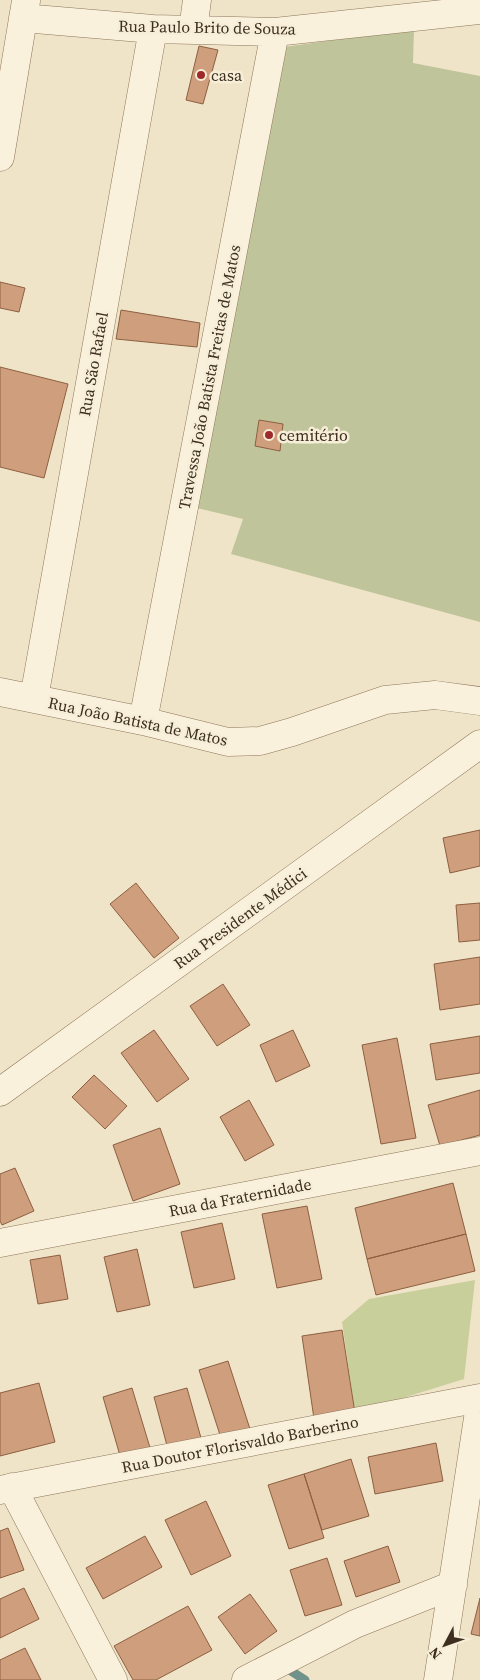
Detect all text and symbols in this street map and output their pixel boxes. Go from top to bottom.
street label: Rua Paulo Brito de Souza [118,14,297,40]
place label: casa [211,64,243,86]
marker: casa [195,69,207,81]
street label: Travessa João Batista Freitas de Matos [173,243,245,511]
street label: Rua São Rafael [73,310,113,418]
place label: cemitério [279,424,348,446]
marker: cemitério [263,429,275,441]
street label: Rua João Batista de Matos [46,691,230,751]
street label: Rua Presidente Médici [169,862,311,974]
street label: Rua da Fraternidade [167,1172,313,1222]
street label: Rua Doutor Florisvaldo Barberino [120,1410,361,1478]
north arrow [420,1620,470,1670]
text: N [424,1643,446,1664]

